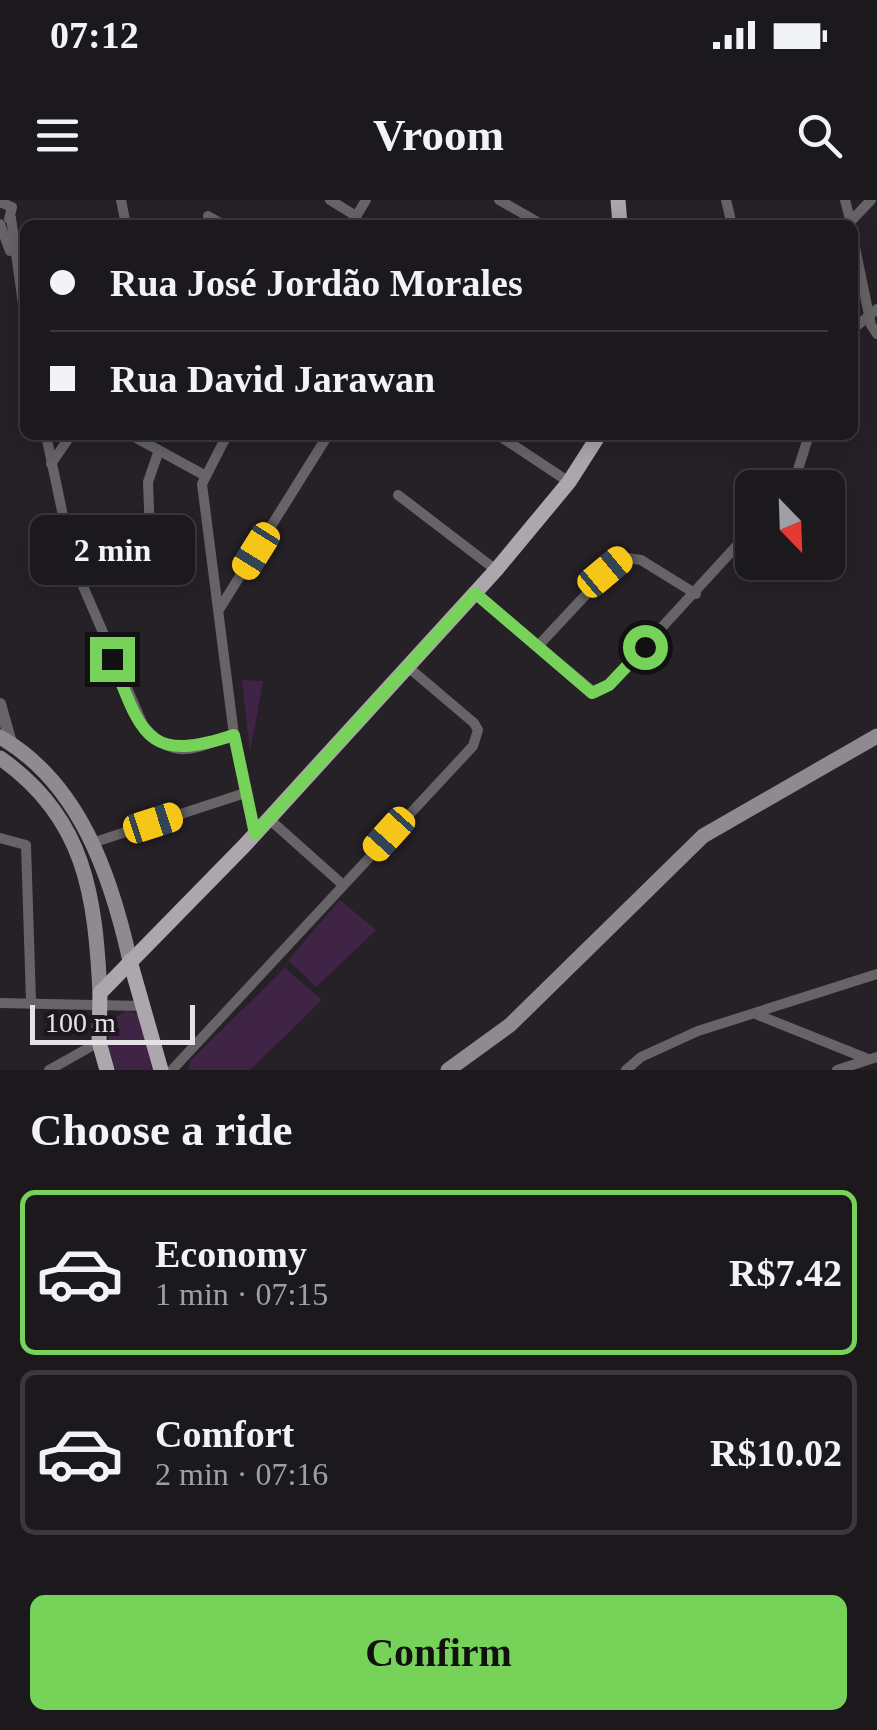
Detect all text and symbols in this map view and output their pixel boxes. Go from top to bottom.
text: 07:12 [50,14,139,56]
icon: menu [30,108,85,163]
icon: search [792,108,847,163]
text: Vroom [373,110,504,160]
text: Rua José Jordão Morales [110,262,523,304]
text: Rua David Jarawan [110,358,435,400]
north arrow [735,470,845,580]
map controls [735,470,845,580]
callout: 2 min [29,514,194,584]
car [227,518,285,584]
text: 2 min [74,532,151,568]
car [572,541,638,603]
route start [623,625,668,670]
route end [90,637,135,682]
car [120,799,186,847]
car [358,802,420,866]
scale bar [30,1000,195,1044]
text: 100 m [45,1007,116,1038]
text: Choose a ride [30,1105,293,1155]
icon: car [35,1228,125,1318]
text: Economy [155,1233,307,1275]
text: R$7.42 [729,1252,842,1294]
text: 1 min · 07:15 [155,1276,328,1312]
icon: car [35,1408,125,1498]
text: Comfort [155,1413,294,1455]
text: R$10.02 [710,1432,842,1474]
text: 2 min · 07:16 [155,1456,328,1492]
button: Confirm [30,1595,847,1710]

